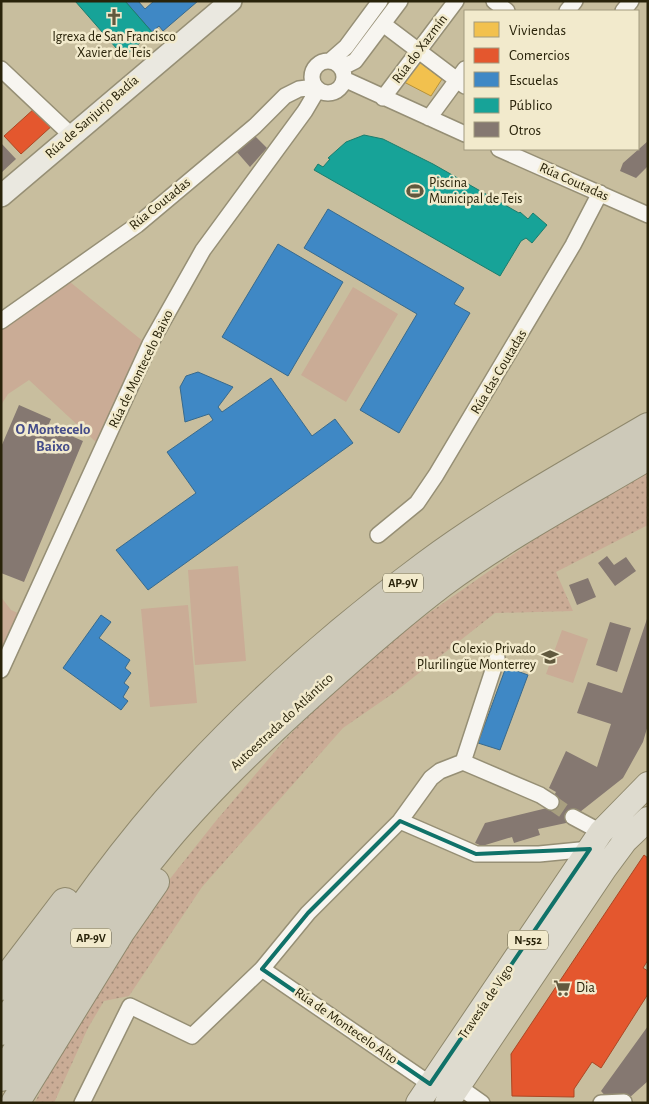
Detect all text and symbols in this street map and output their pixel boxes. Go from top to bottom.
church icon: Igrexa de San Francisco Xavier de Teis [104,7,124,27]
legend [464,10,639,150]
street label: Rúa do Xazmín [390,12,450,86]
text: Viviendas [509,23,566,38]
place label: Igrexa de San Francisco Xavier de Teis [52,30,176,60]
text: Comercios [509,48,570,63]
street label: Rúa de Sanjurjo Badía [43,72,142,161]
text: Escuelas [509,73,558,88]
text: Público [509,98,552,113]
text: Otros [509,123,541,138]
street label: Rúa Coutadas [537,161,611,203]
street label: Rúa Coutadas [127,175,193,233]
place label: Piscina Municipal de Teis [429,176,523,206]
sports icon: Piscina Municipal de Teis [405,181,425,201]
street label: Rúa de Montecelo Baixo [106,308,176,430]
street label: Rúa das Coutadas [468,327,530,417]
district label: O Montecelo Baixo [15,422,91,454]
road number: AP-9V [383,574,423,592]
place label: Colexio Privado Plurilingüe Monterrey [417,642,536,672]
school or university icon: Colexio Privado Plurilingüe Monterrey [540,647,560,667]
street label: Autoestrada do Atlántico [228,671,336,773]
road number: AP-9V [71,928,111,948]
road number: N-552 [508,930,548,950]
street label: Travesía de Vigo [456,962,516,1042]
supermarket icon: Dia [552,978,572,998]
place label: Dia [576,981,595,995]
street label: Rúa de Montecelo Alto [292,985,400,1067]

